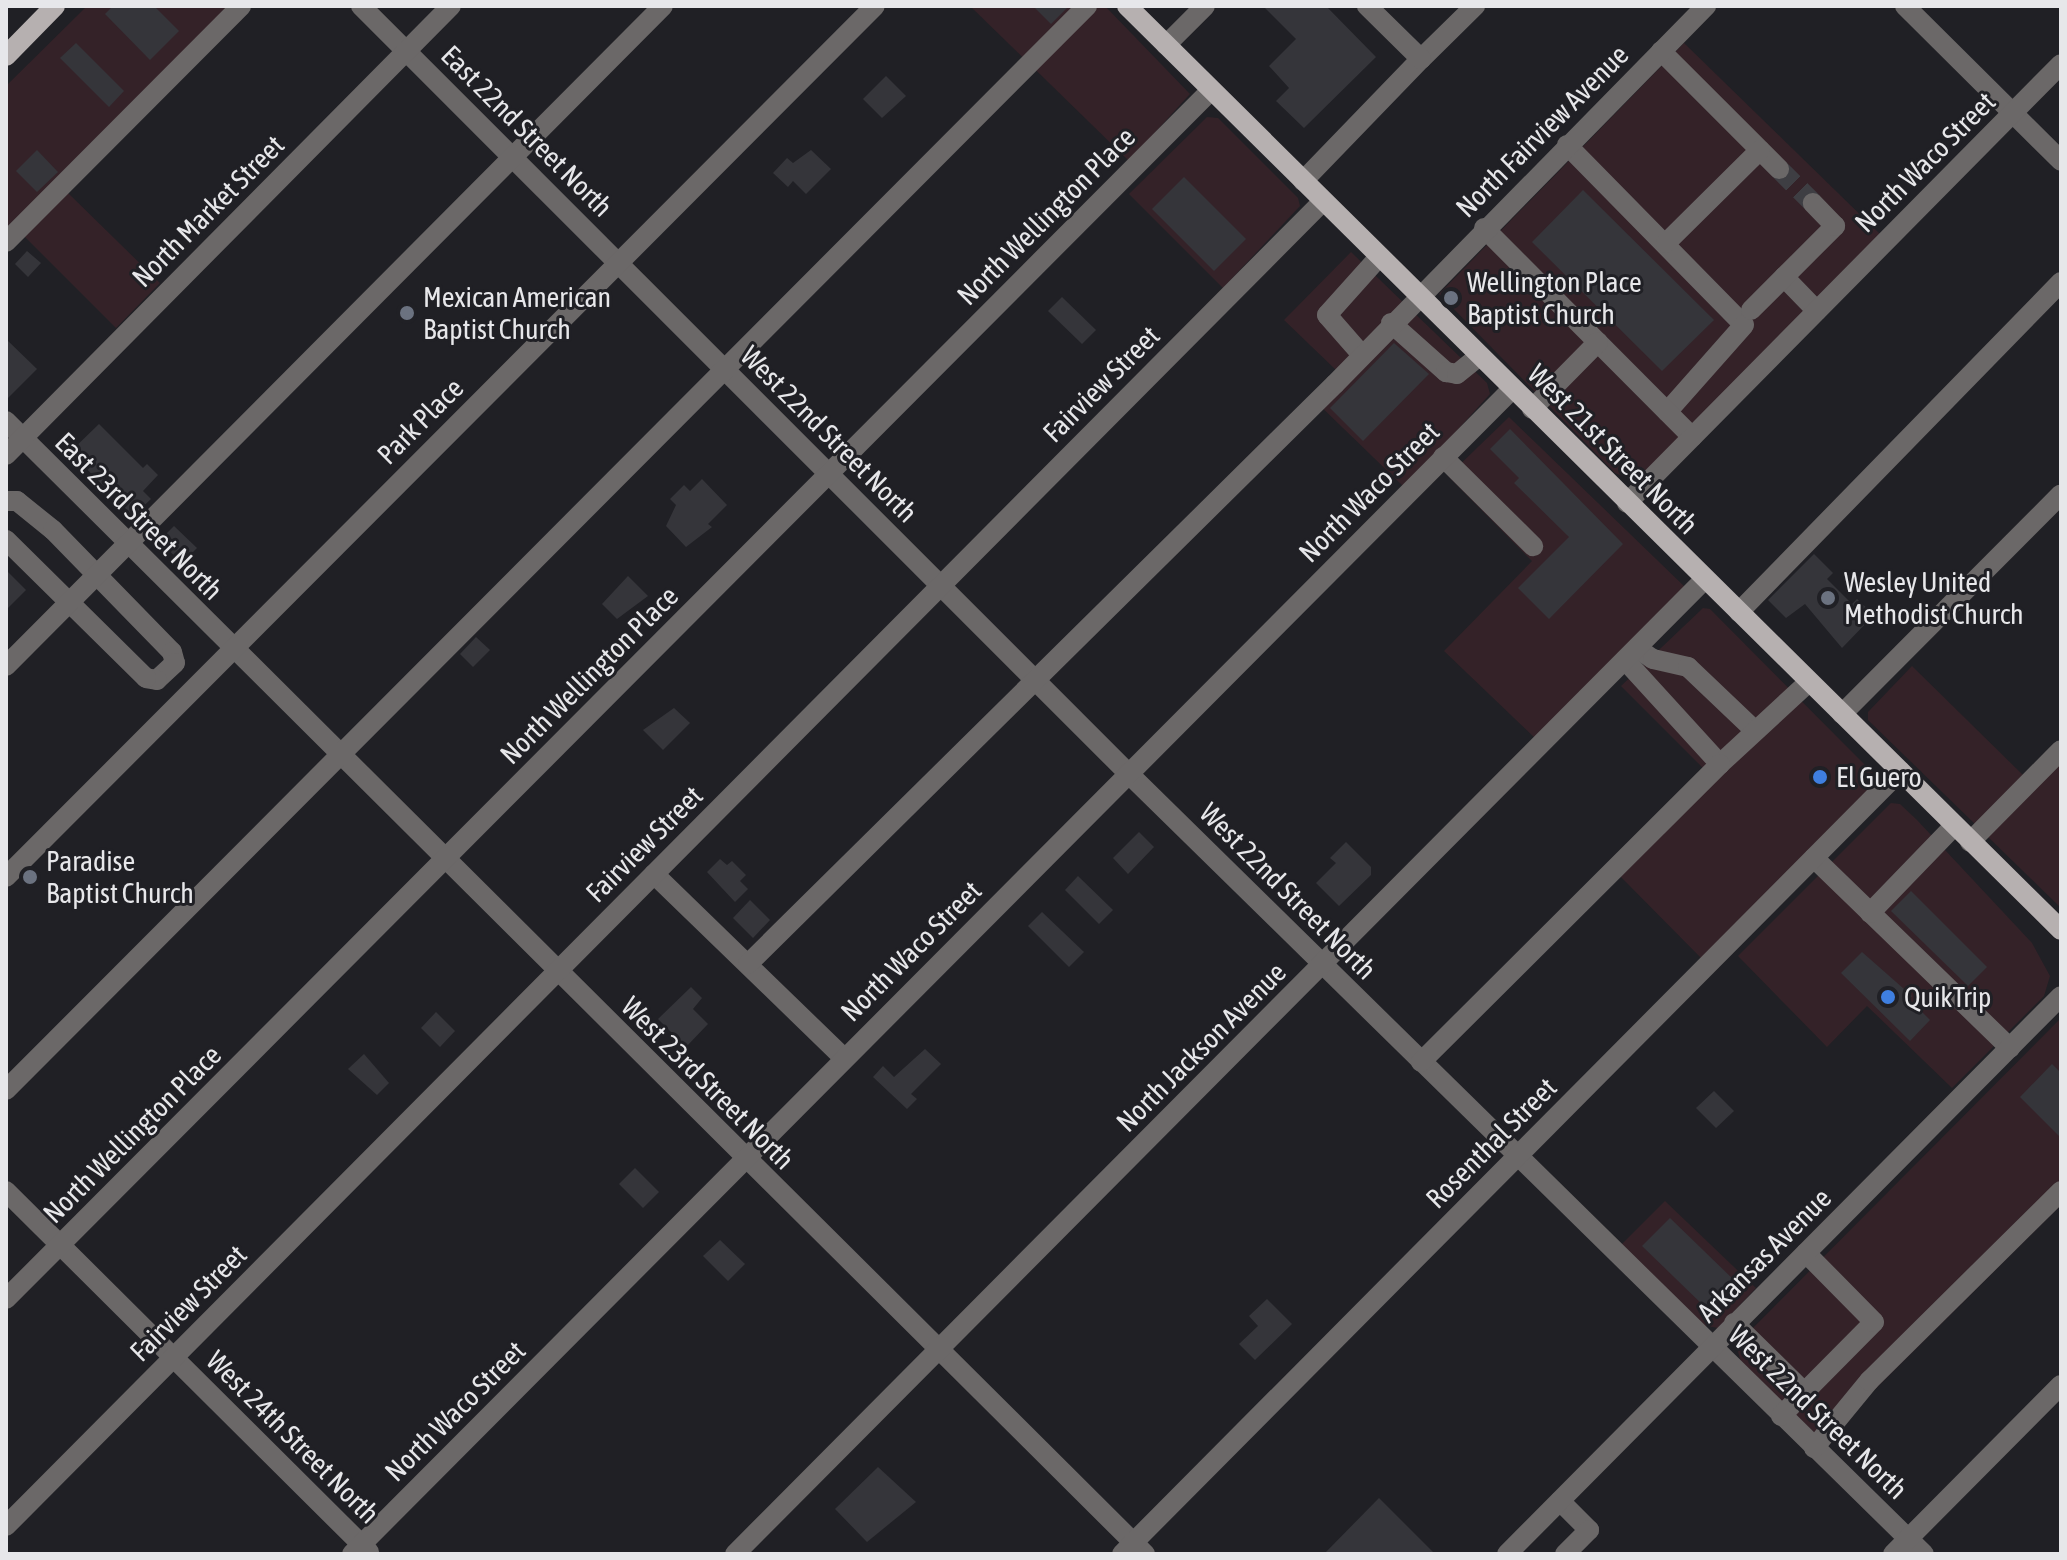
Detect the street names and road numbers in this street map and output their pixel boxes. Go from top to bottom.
street label: East 22nd Street North [434,38,620,224]
street label: North Fairview Avenue [1449,38,1635,224]
street label: North Waco Street [1848,85,2002,239]
street label: North Wellington Place [950,120,1142,312]
street label: North Market Street [125,128,291,294]
street label: Fairview Street [1036,319,1166,449]
street label: West 22nd Street North [734,339,924,529]
street label: West 21st Street North [1521,357,1705,541]
street label: Park Place [370,371,470,471]
street label: North Waco Street [1292,415,1446,569]
street label: East 23rd Street North [48,425,230,607]
street label: North Wellington Place [493,579,685,771]
street label: Fairview Street [579,779,709,909]
street label: West 22nd Street North [1193,796,1383,986]
street label: North Waco Street [834,874,988,1028]
street label: North Jackson Avenue [1109,955,1293,1139]
street label: West 23rd Street North [615,990,801,1176]
street label: North Wellington Place [36,1038,228,1230]
street label: Rosenthal Street [1419,1071,1563,1215]
street label: Arkansas Avenue [1690,1181,1838,1329]
street label: Fairview Street [123,1238,253,1368]
street label: West 22nd Street North [1722,1318,1914,1506]
street label: North Waco Street [378,1334,532,1488]
street label: West 24th Street North [200,1344,386,1530]

